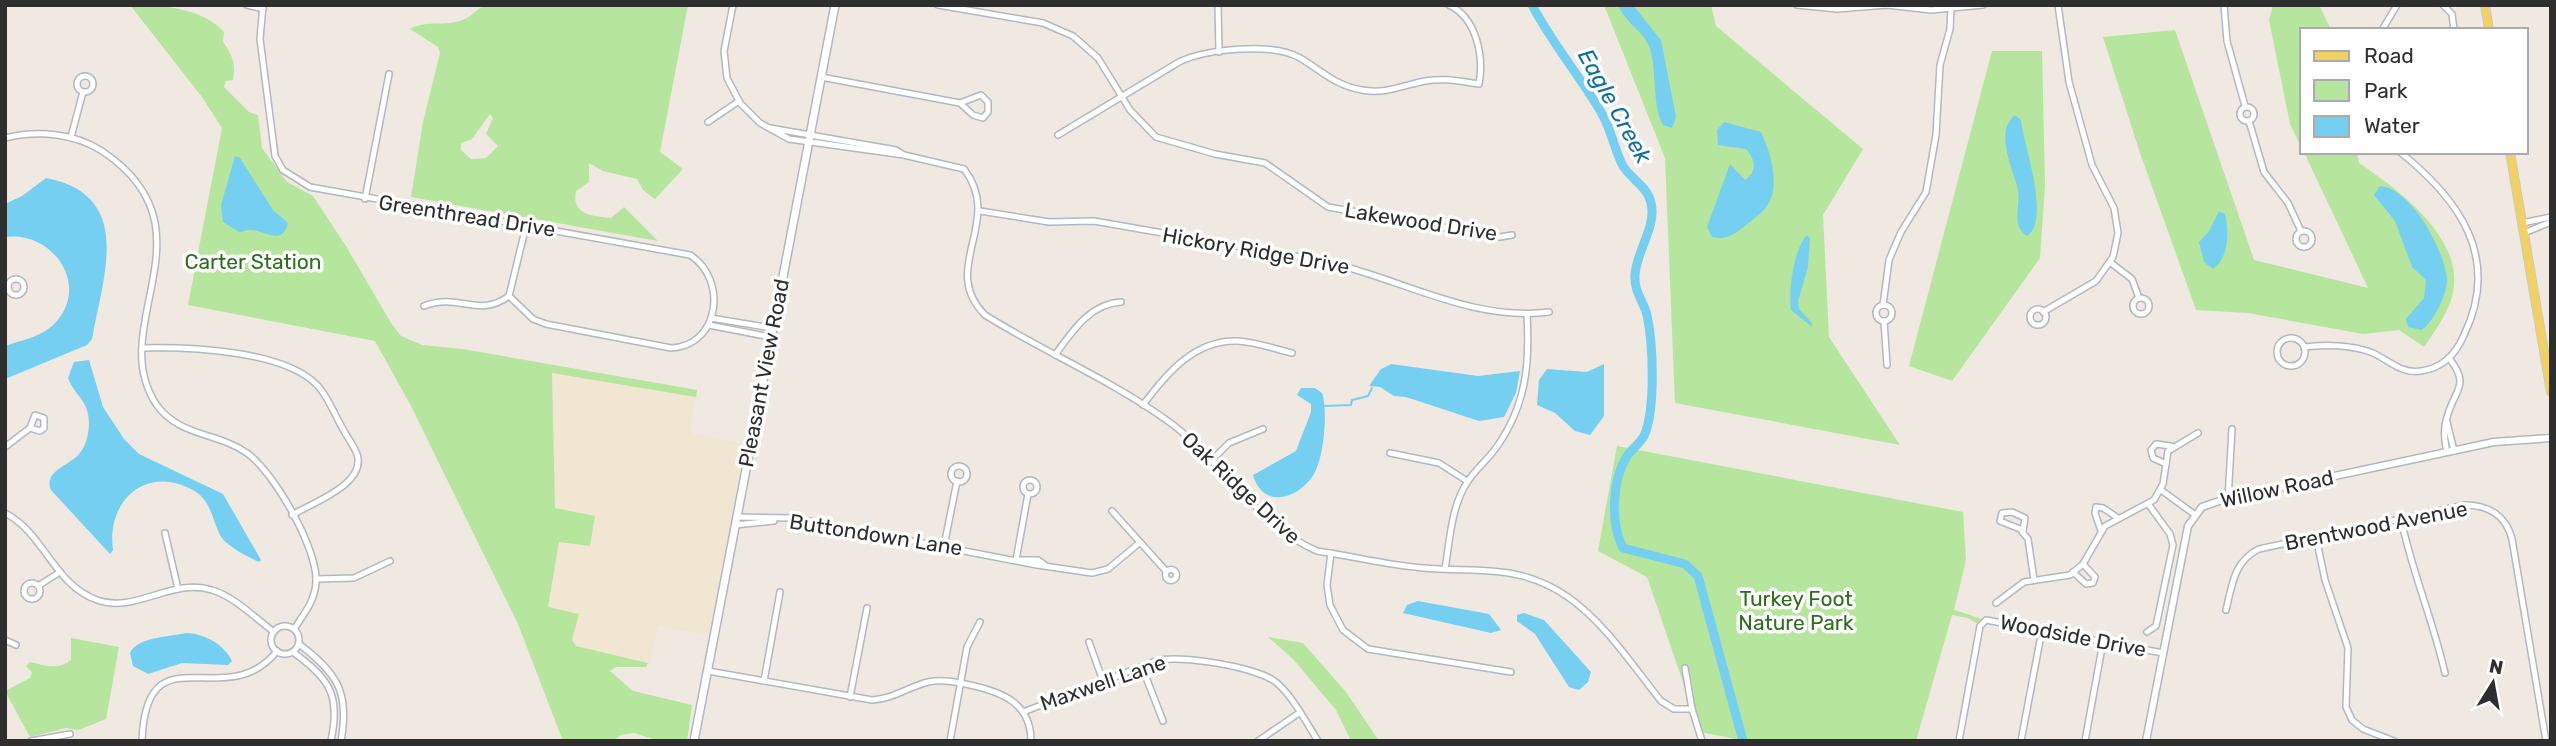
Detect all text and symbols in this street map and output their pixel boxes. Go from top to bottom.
legend [2300,28,2528,154]
text: Road [2364,43,2414,68]
water label: Eagle Creek [1572,44,1659,169]
text: Park [2364,78,2408,103]
text: Water [2364,113,2420,138]
street label: Greenthread Drive [377,189,557,242]
street label: Lakewood Drive [1343,197,1499,246]
street label: Hickory Ridge Drive [1161,222,1352,279]
park label: Carter Station [184,249,322,274]
street label: Pleasant View Road [733,277,794,469]
street label: Oak Ridge Drive [1177,426,1306,549]
street label: Willow Road [2218,464,2336,513]
street label: Brentwood Avenue [2282,496,2469,555]
street label: Buttondown Lane [788,508,964,561]
park label: Turkey Foot Nature Park [1738,586,1854,635]
street label: Woodside Drive [1998,609,2148,662]
north arrow [2458,648,2528,718]
street label: Maxwell Lane [1037,649,1169,716]
text: N [2487,654,2505,679]

